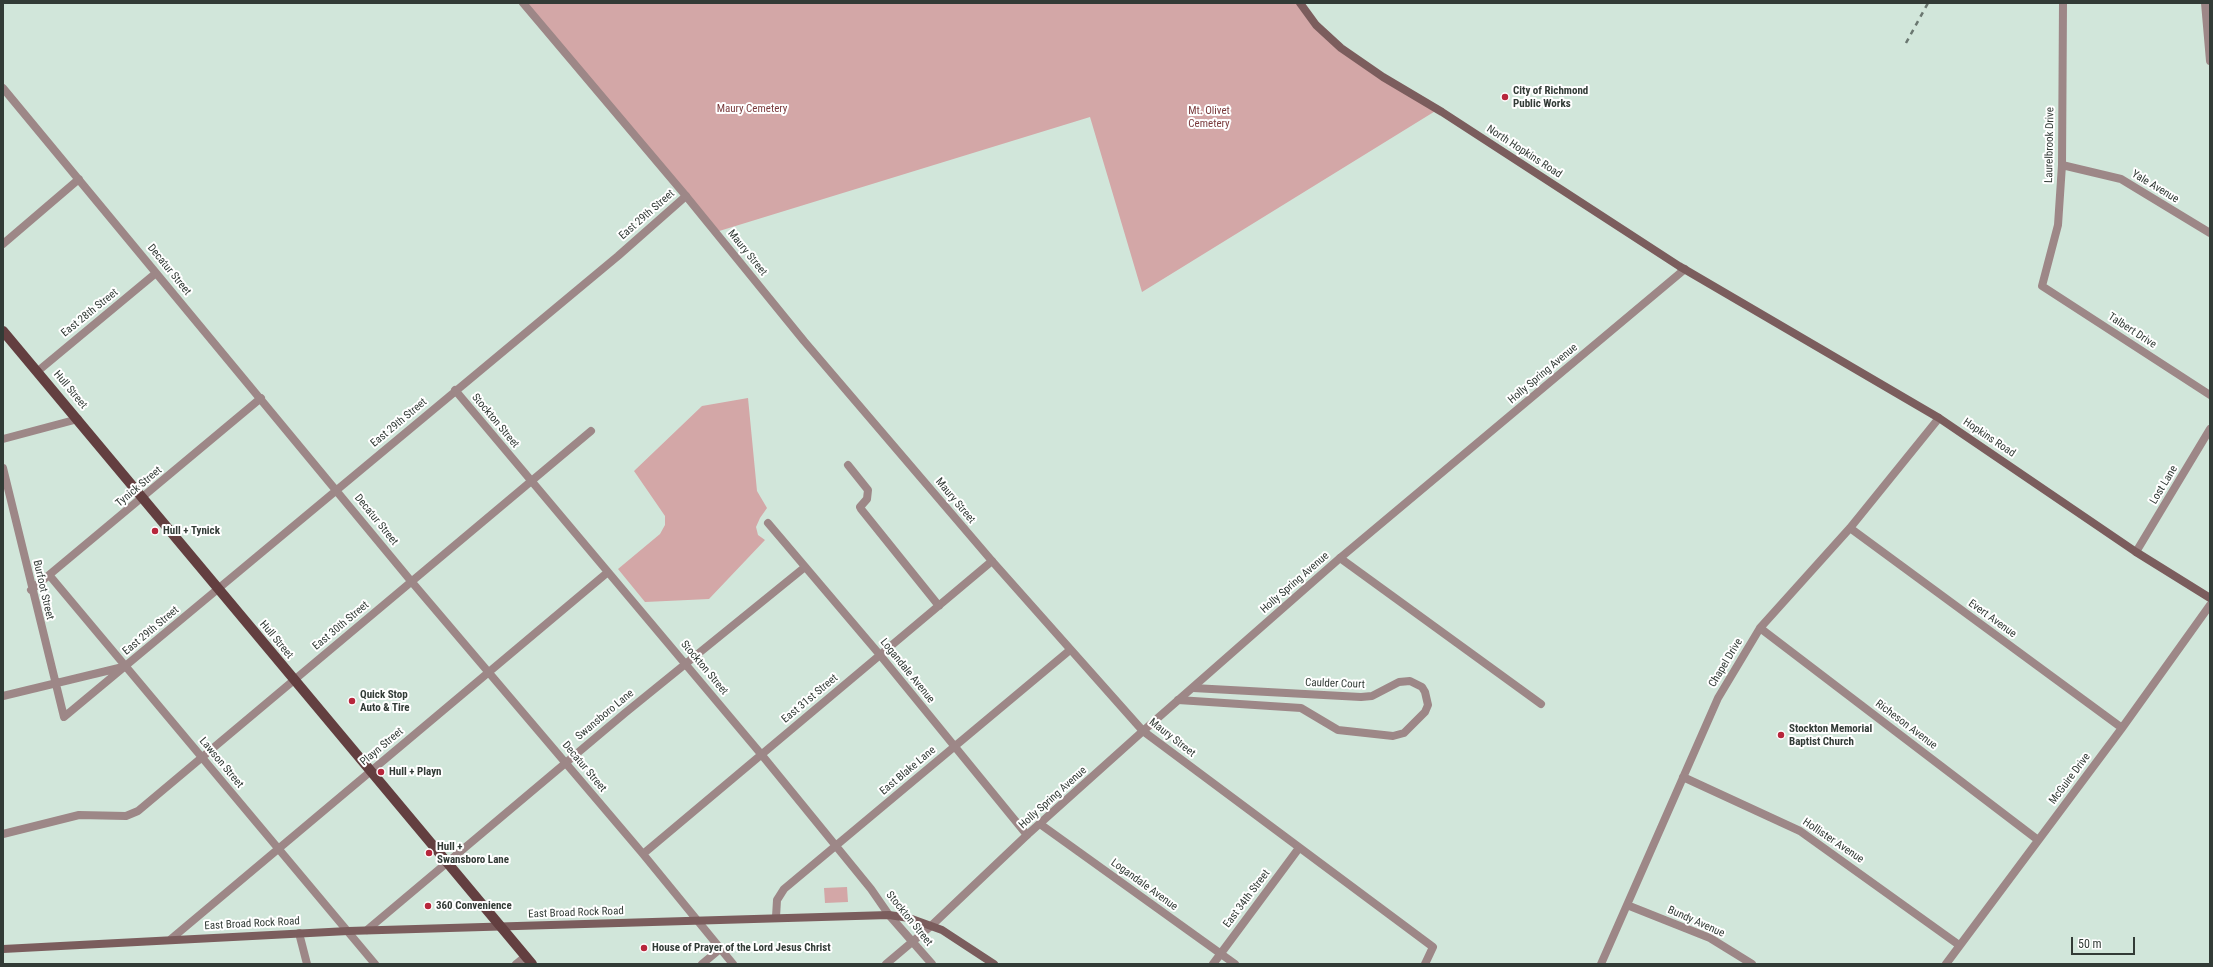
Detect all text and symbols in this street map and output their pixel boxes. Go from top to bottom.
place label: City of Richmond Public Works [1513,84,1588,110]
marker: City of Richmond Public Works [1500,92,1510,102]
park label: Maury Cemetery [717,102,787,116]
park label: Mt. Olivet Cemetery [1188,104,1230,130]
street label: Laurelbrook Drive [2043,107,2057,183]
street label: North Hopkins Road [1484,123,1564,181]
street label: Yale Avenue [2129,168,2181,206]
street label: East 29th Street [617,187,677,243]
street label: Maury Street [724,227,770,279]
street label: Decatur Street [144,242,194,298]
street label: East 28th Street [59,286,121,340]
street label: Talbert Drive [2105,311,2159,351]
street label: Holly Spring Avenue [1506,341,1580,407]
street label: Hull Street [50,368,90,412]
street label: Stockton Street [469,391,521,451]
street label: East 29th Street [368,396,430,450]
street label: Hopkins Road [1960,416,2018,460]
street label: Lost Lane [2147,463,2181,507]
street label: Tynick Street [113,464,165,510]
street label: Maury Street [932,476,978,526]
street label: Decatur Street [351,492,401,548]
place label: Hull + Tynick [163,524,220,538]
marker: Hull + Tynick [150,526,160,536]
street label: Holly Spring Avenue [1258,550,1332,616]
street label: Burfoot Street [30,559,56,621]
street label: Evert Avenue [1965,597,2019,641]
street label: East 30th Street [310,599,372,653]
street label: East 29th Street [120,604,182,658]
street label: Hull Street [256,618,296,662]
street label: Logandale Avenue [877,636,937,706]
street label: Chapel Drive [1706,636,1746,690]
street label: Stockton Street [678,638,730,698]
street label: East 31st Street [779,672,841,726]
street label: Caulder Court [1305,676,1365,692]
street label: Swansboro Lane [573,687,637,743]
place label: Quick Stop Auto & Tire [360,688,410,714]
marker: Quick Stop Auto & Tire [347,696,357,706]
street label: Richeson Avenue [1872,697,1940,753]
street label: Maury Street [1146,716,1198,760]
place label: Stockton Memorial Baptist Church [1789,722,1872,748]
street label: Playn Street [358,725,406,769]
marker: Stockton Memorial Baptist Church [1776,730,1786,740]
street label: Lawson Street [196,735,246,791]
street label: Decatur Street [559,739,609,795]
street label: East Blake Lane [877,744,939,798]
street label: McGuire Drive [2046,751,2094,807]
street label: Holly Spring Avenue [1016,764,1090,832]
place label: Hull + Playn [389,765,441,779]
marker: Hull + Playn [376,767,386,777]
street label: Hollister Avenue [1800,816,1866,866]
place label: Hull + Swansboro Lane [437,840,509,866]
marker: Hull + Swansboro Lane [424,848,434,858]
street label: Logandale Avenue [1108,856,1180,914]
street label: East 34th Street [1221,867,1273,931]
street label: Stockton Street [883,889,935,949]
place label: 360 Convenience [436,899,512,913]
marker: 360 Convenience [423,901,433,911]
street label: Bundy Avenue [1666,904,1726,940]
street label: East Broad Rock Road [528,905,624,921]
street label: East Broad Rock Road [204,915,300,933]
scale bar [2073,929,2137,955]
text: 50 m [2078,937,2102,951]
place label: House of Prayer of the Lord Jesus Christ [652,941,831,955]
marker: House of Prayer of the Lord Jesus Christ [639,943,649,953]

